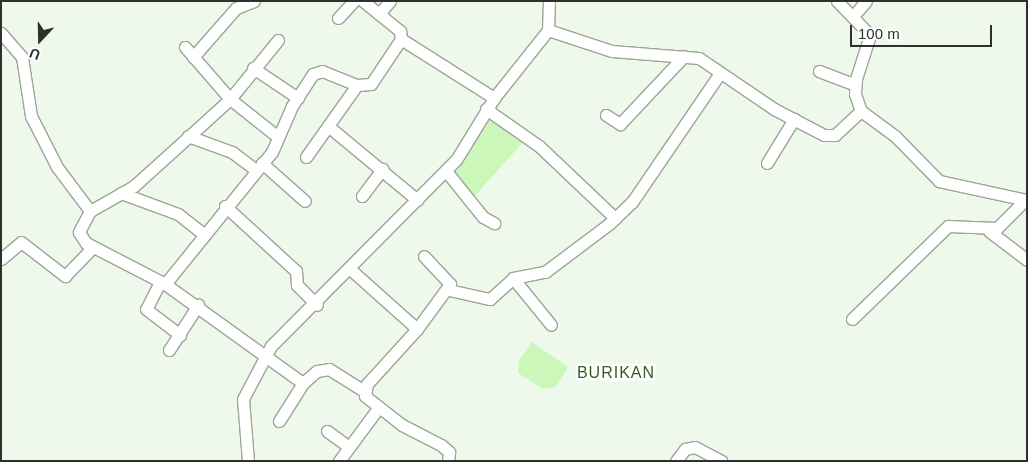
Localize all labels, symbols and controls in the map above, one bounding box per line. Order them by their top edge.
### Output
north arrow [15,15,65,65]
scale bar [853,15,996,47]
text: 100 m [858,25,900,42]
text: U [27,45,42,63]
district label: BURIKAN [576,363,656,383]

